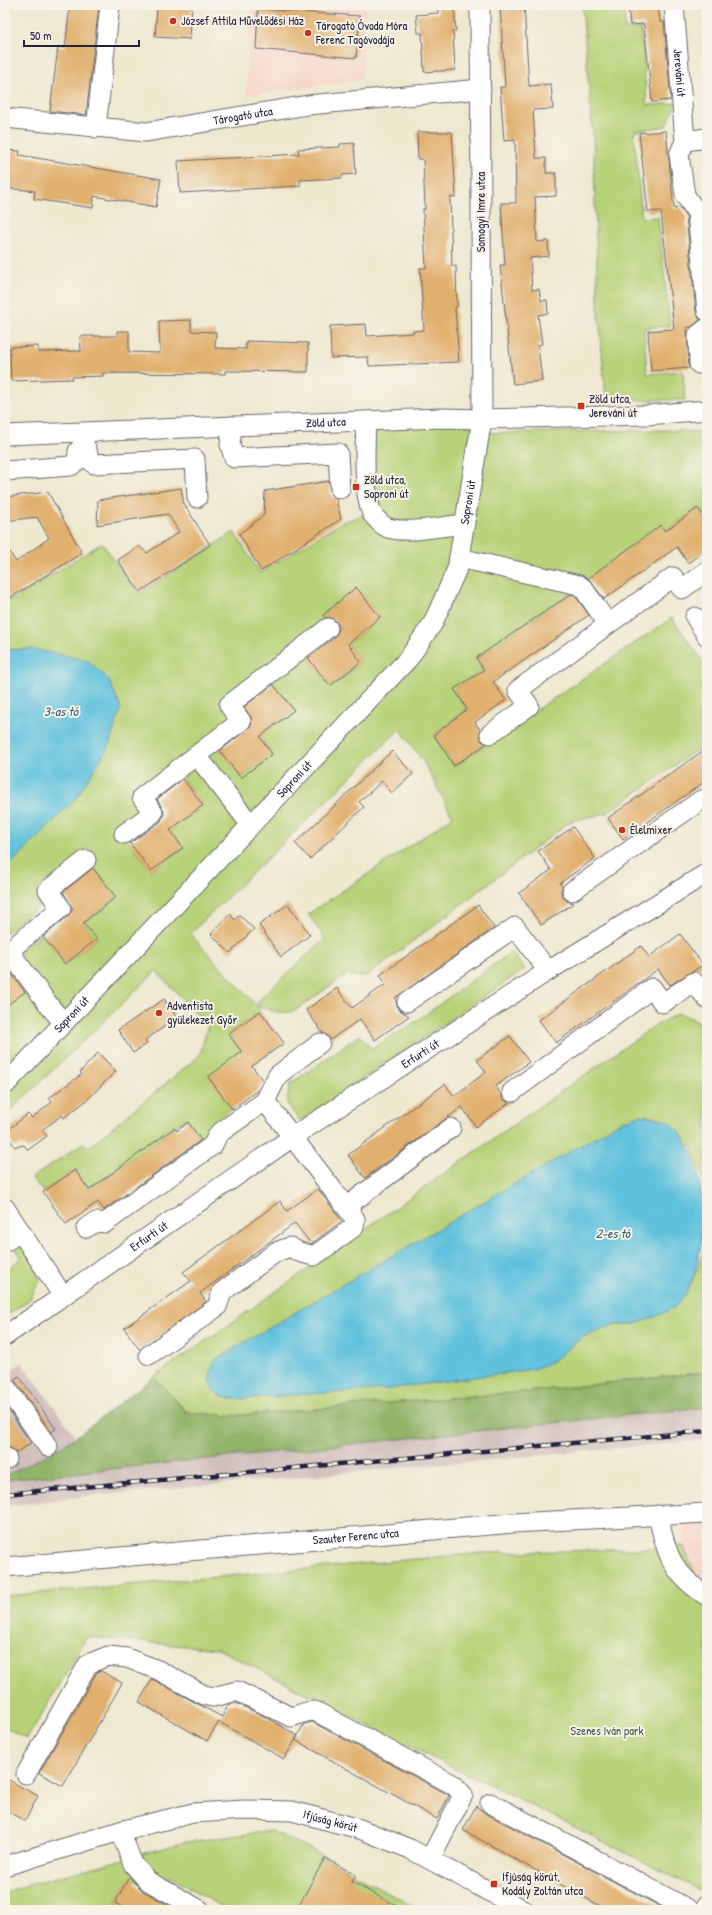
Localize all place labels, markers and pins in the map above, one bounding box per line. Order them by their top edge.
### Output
place label: József Attila Művelődési Ház [181,12,304,29]
marker: József Attila Művelődési Ház [168,16,178,26]
place label: Tárogató Óvoda Móra Ferenc Tagóvodája [315,17,408,48]
marker: Tárogató Óvoda Móra Ferenc Tagóvodája [303,28,313,38]
place label: Zöld utca, Jereváni út [589,390,638,421]
marker: Zöld utca, Jereváni út [576,401,586,411]
place label: Zöld utca, Soproni út [364,471,410,502]
marker: Zöld utca, Soproni út [351,482,361,492]
place label: Élelmixer [630,821,672,838]
marker: Élelmixer [617,825,627,835]
place label: Adventista gyülekezet Győr [167,997,237,1028]
marker: Adventista gyülekezet Győr [154,1008,164,1018]
place label: Ifjúság körút, Kodály Zoltán utca [502,1868,583,1899]
marker: Ifjúság körút, Kodály Zoltán utca [489,1879,499,1889]

